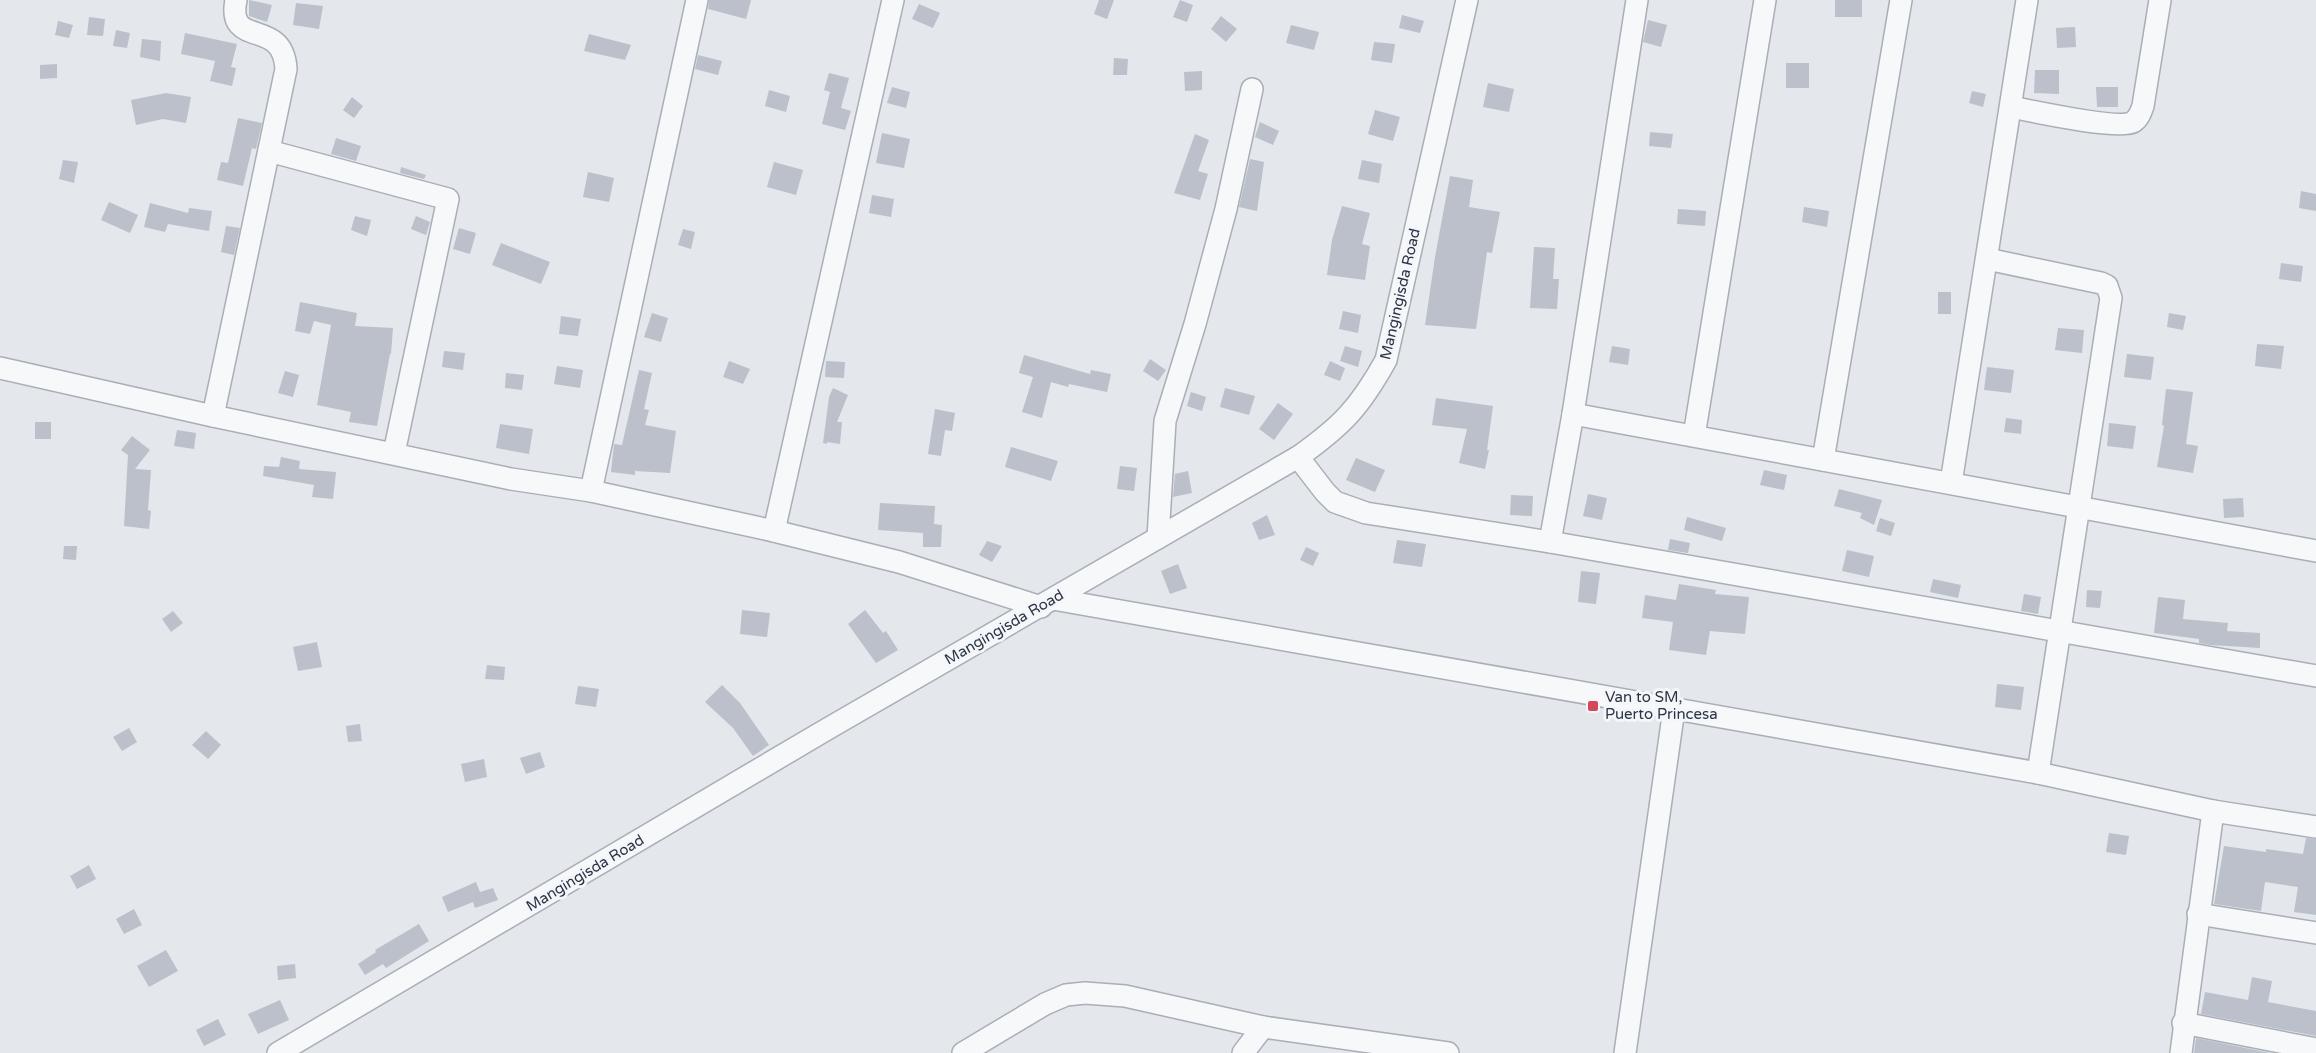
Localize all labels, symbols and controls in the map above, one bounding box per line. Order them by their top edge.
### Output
street label: Mangingisda Road [1376,227,1424,361]
street label: Mangingisda Road [941,586,1067,668]
place label: Van to SM, Puerto Princesa [1605,688,1718,723]
marker: Van to SM, Puerto Princesa [1586,699,1600,713]
street label: Mangingisda Road [523,831,647,915]

